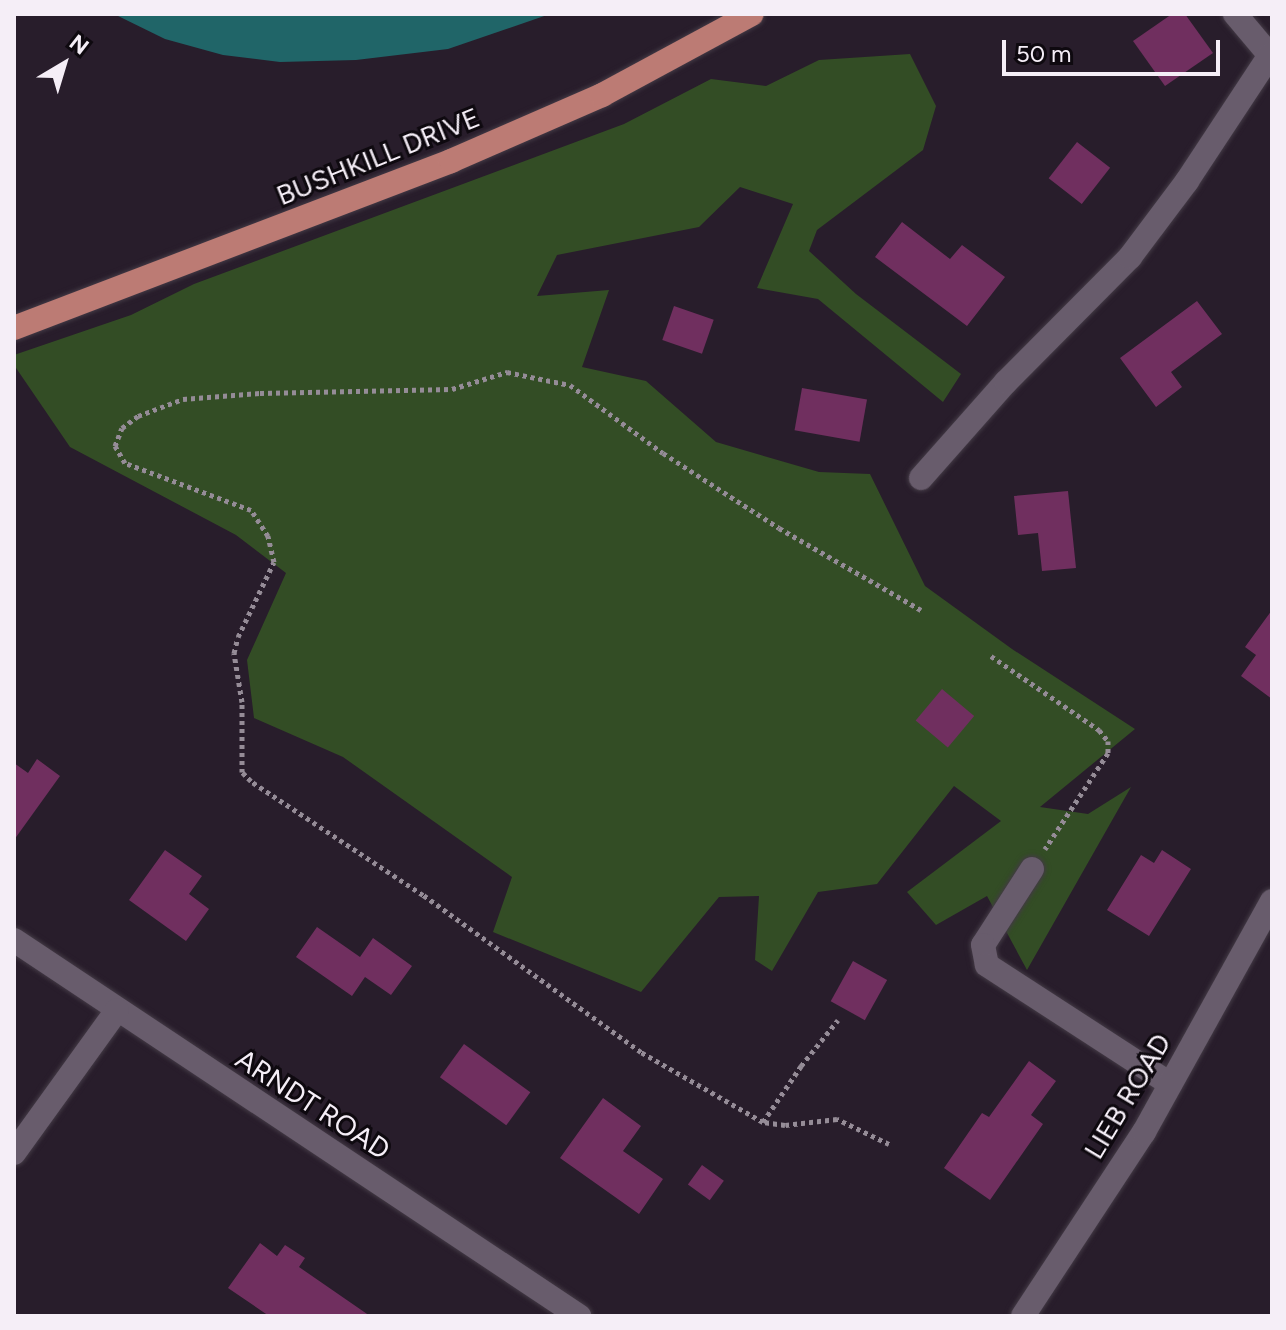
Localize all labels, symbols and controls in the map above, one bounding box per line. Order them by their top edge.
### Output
north arrow [24,24,104,104]
scale bar [1006,24,1224,74]
text: N [64,29,94,61]
text: 50 m [1016,39,1072,68]
street label: BUSHKILL DRIVE [271,100,485,212]
street label: LIEB ROAD [1076,1027,1178,1165]
street label: ARNDT ROAD [230,1042,396,1166]

